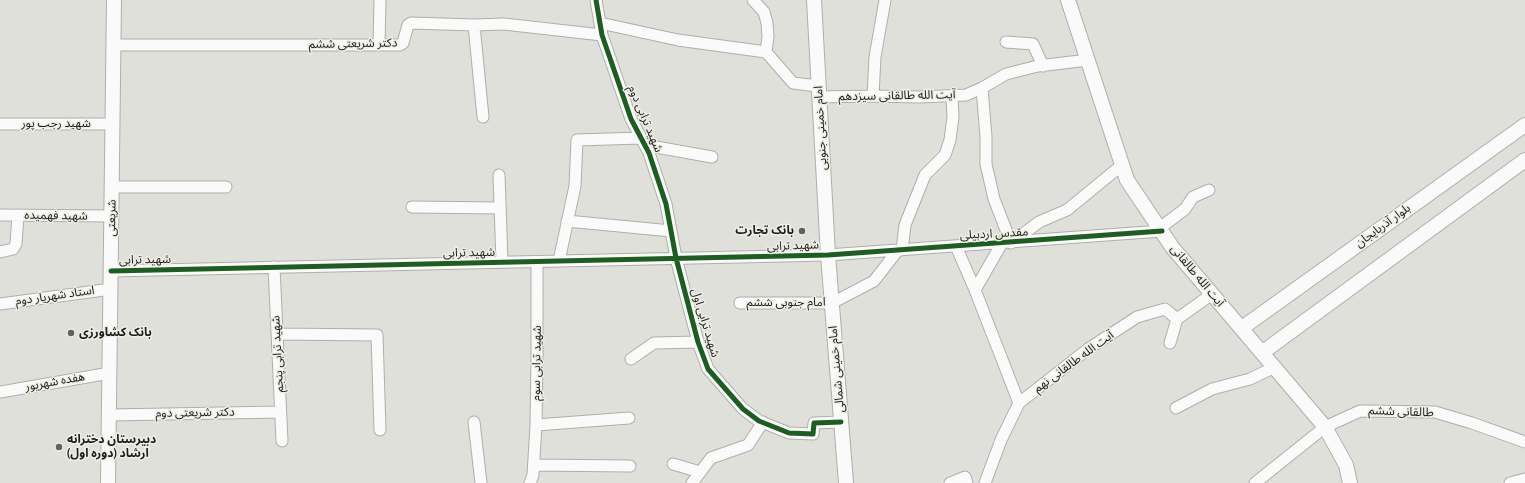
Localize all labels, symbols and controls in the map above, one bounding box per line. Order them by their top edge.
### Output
street label: دکتر شریعتی ششم [309,36,397,52]
street label: شهید ترابی دوم [624,83,666,155]
street label: امام خمینی جنوبی [812,86,830,170]
street label: آیت الله طالقانی سیزدهم [838,88,956,104]
street label: شهید رجب پور [21,117,91,131]
street label: شریعتی [104,199,120,237]
street label: بلوار آذربایجان [1353,201,1413,251]
street label: شهید فهمیده [24,208,88,224]
place label: بانک تجارت [735,224,794,238]
street label: مقدس اردبیلی [959,225,1029,243]
marker: بانک تجارت [797,226,807,236]
street label: شهید ترابی [767,238,819,254]
street label: آیت الله طالقانی [1167,242,1227,310]
street label: شهید ترابی [443,245,495,261]
street label: شهید ترابی [119,252,171,268]
street label: استاد شهریار دوم [15,283,95,309]
street label: شهید ترابی اول [688,287,722,359]
street label: امام جنوبی ششم [746,296,826,310]
street label: شهید ترابی پنجم [269,315,287,393]
street label: شهید ترابی سوم [529,325,545,401]
street label: امام خمینی شمالی [826,325,848,413]
place label: بانک کشاورزی [79,326,152,340]
marker: بانک کشاورزی [66,328,76,338]
street label: آیت الله طالقانی نهم [1031,328,1117,396]
street label: هفده شهریور [24,370,86,394]
street label: طالقانی ششم [1368,404,1434,420]
street label: دکتر شریعتی دوم [155,405,235,421]
place label: دبیرستان دخترانه ارشاد (دوره اول) [67,433,156,461]
marker: دبیرستان دخترانه ارشاد (دوره اول) [54,442,64,452]

